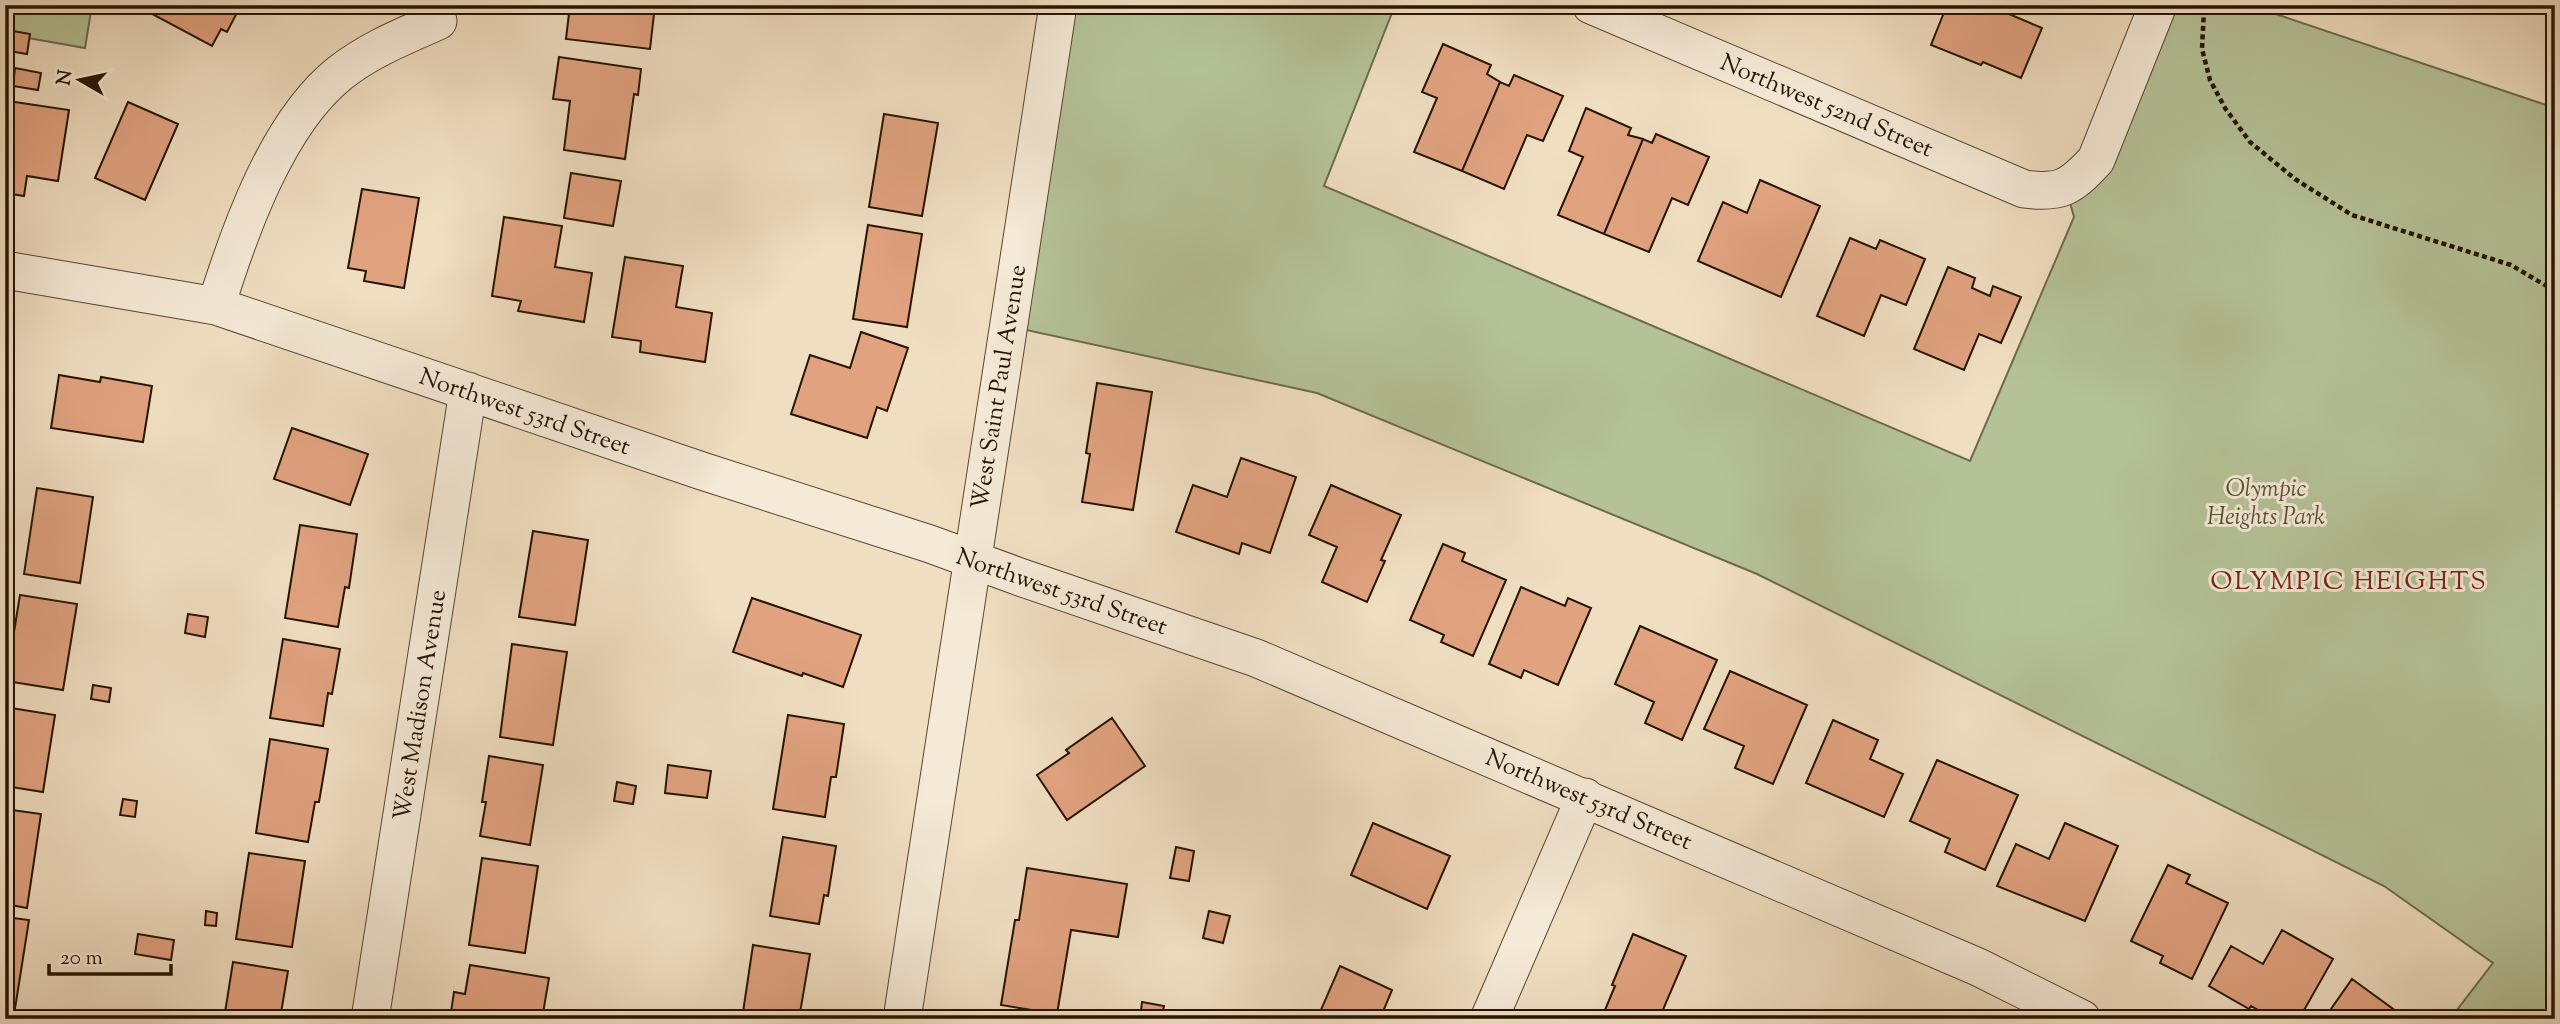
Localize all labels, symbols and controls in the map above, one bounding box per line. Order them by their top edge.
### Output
north arrow [46,46,116,116]
street label: Northwest 52nd Street [1715,47,1938,167]
text: N [51,68,80,87]
street label: West Saint Paul Avenue [964,262,1036,512]
street label: Northwest 53rd Street [414,361,635,465]
park label: Olympic Heights Park [2207,473,2325,535]
street label: Northwest 53rd Street [951,541,1172,645]
district label: OLYMPIC HEIGHTS [2210,564,2488,601]
street label: West Madison Avenue [386,587,456,823]
street label: Northwest 53rd Street [1480,742,1697,860]
scale bar [49,933,172,977]
text: 20 m [60,944,103,974]

